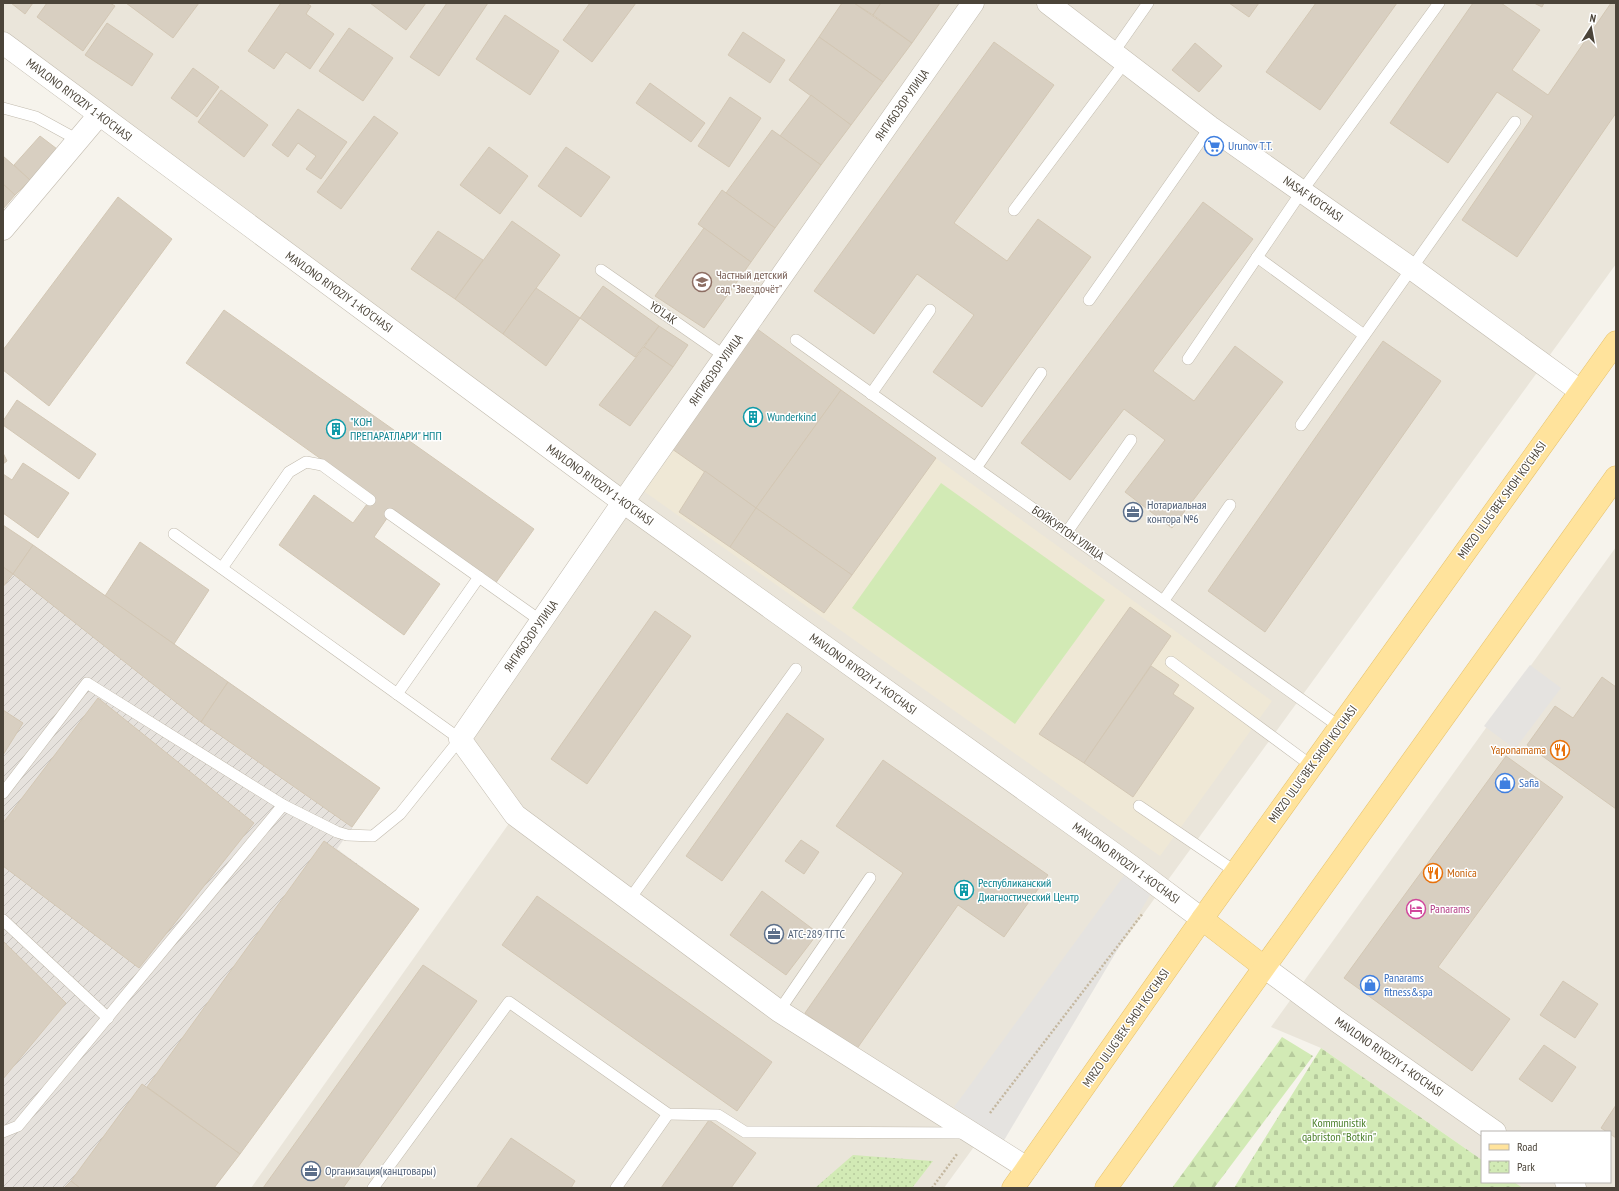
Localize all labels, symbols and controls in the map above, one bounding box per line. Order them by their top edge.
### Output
north arrow [1571,8,1611,48]
text: N [1589,11,1597,26]
street label: MAVLONO RIYOZIY 1-KO'CHASI [23,55,135,144]
street label: ЯНГИБОЗОР УЛИЦА [871,66,932,143]
supermarket icon: Urunov T.T. [1203,135,1225,157]
place label: Urunov T.T. [1228,138,1272,153]
street label: NASAF KO'CHASI [1280,172,1346,225]
street label: MAVLONO RIYOZIY 1-KO'CHASI [283,248,396,336]
place label: Частный детский сад "Звездочёт" [716,267,788,296]
school or university icon: Частный детский сад "Звездочёт" [691,271,713,293]
street label: YO'LAK [647,298,680,327]
street label: ЯНГИБОЗОР УЛИЦА [685,331,746,408]
building icon: Wunderkind [742,406,764,428]
place label: Wunderkind [767,409,816,424]
place label: "КОН ПРЕПАРАТЛАРИ" НПП [350,414,442,443]
building icon: "КОН ПРЕПАРАТЛАРИ" НПП [325,418,347,440]
street label: MIRZO ULUG'BEK SHOH KO'CHASI [1454,438,1549,561]
street label: MAVLONO RIYOZIY 1-KO'CHASI [544,441,657,529]
place label: Нотариальная контора №6 [1147,497,1207,526]
office icon: Нотариальная контора №6 [1122,501,1144,523]
street label: БОЙКУРГОН УЛИЦА [1029,502,1107,563]
street label: ЯНГИБОЗОР УЛИЦА [500,597,561,674]
street label: MAVLONO RIYOZIY 1-KO'CHASI [807,630,920,718]
street label: MIRZO ULUG'BEK SHOH KO'CHASI [1265,702,1360,825]
restaurant icon: Yaponamama [1549,739,1571,761]
place label: Yaponamama [1491,742,1546,757]
shop icon: Safia [1494,772,1516,794]
place label: Safia [1519,775,1539,790]
street label: MAVLONO RIYOZIY 1-KO'CHASI [1070,819,1183,907]
restaurant icon: Monica [1422,862,1444,884]
place label: Monica [1447,865,1477,880]
place label: Республиканский Диагностический Центр [978,875,1079,904]
building icon: Республиканский Диагностический Центр [953,879,975,901]
hotel icon: Panarams [1405,898,1427,920]
place label: Panarams [1430,901,1470,916]
office icon: АТС-289 ТГТС [763,923,785,945]
place label: АТС-289 ТГТС [788,926,845,941]
street label: MIRZO ULUG'BEK SHOH KO'CHASI [1079,966,1172,1090]
place label: Panarams fitness&spa [1384,970,1433,999]
shop icon: Panarams fitness&spa [1359,974,1381,996]
street label: MAVLONO RIYOZIY 1-KO'CHASI [1332,1014,1446,1100]
park label: Kommunistik qabriston "Botkin" [1302,1115,1376,1144]
legend [1481,1131,1611,1183]
text: Road [1517,1139,1537,1154]
text: Park [1517,1159,1535,1174]
office icon: Организация(канцтовары) [300,1160,322,1182]
place label: Организация(канцтовары) [325,1163,436,1178]

